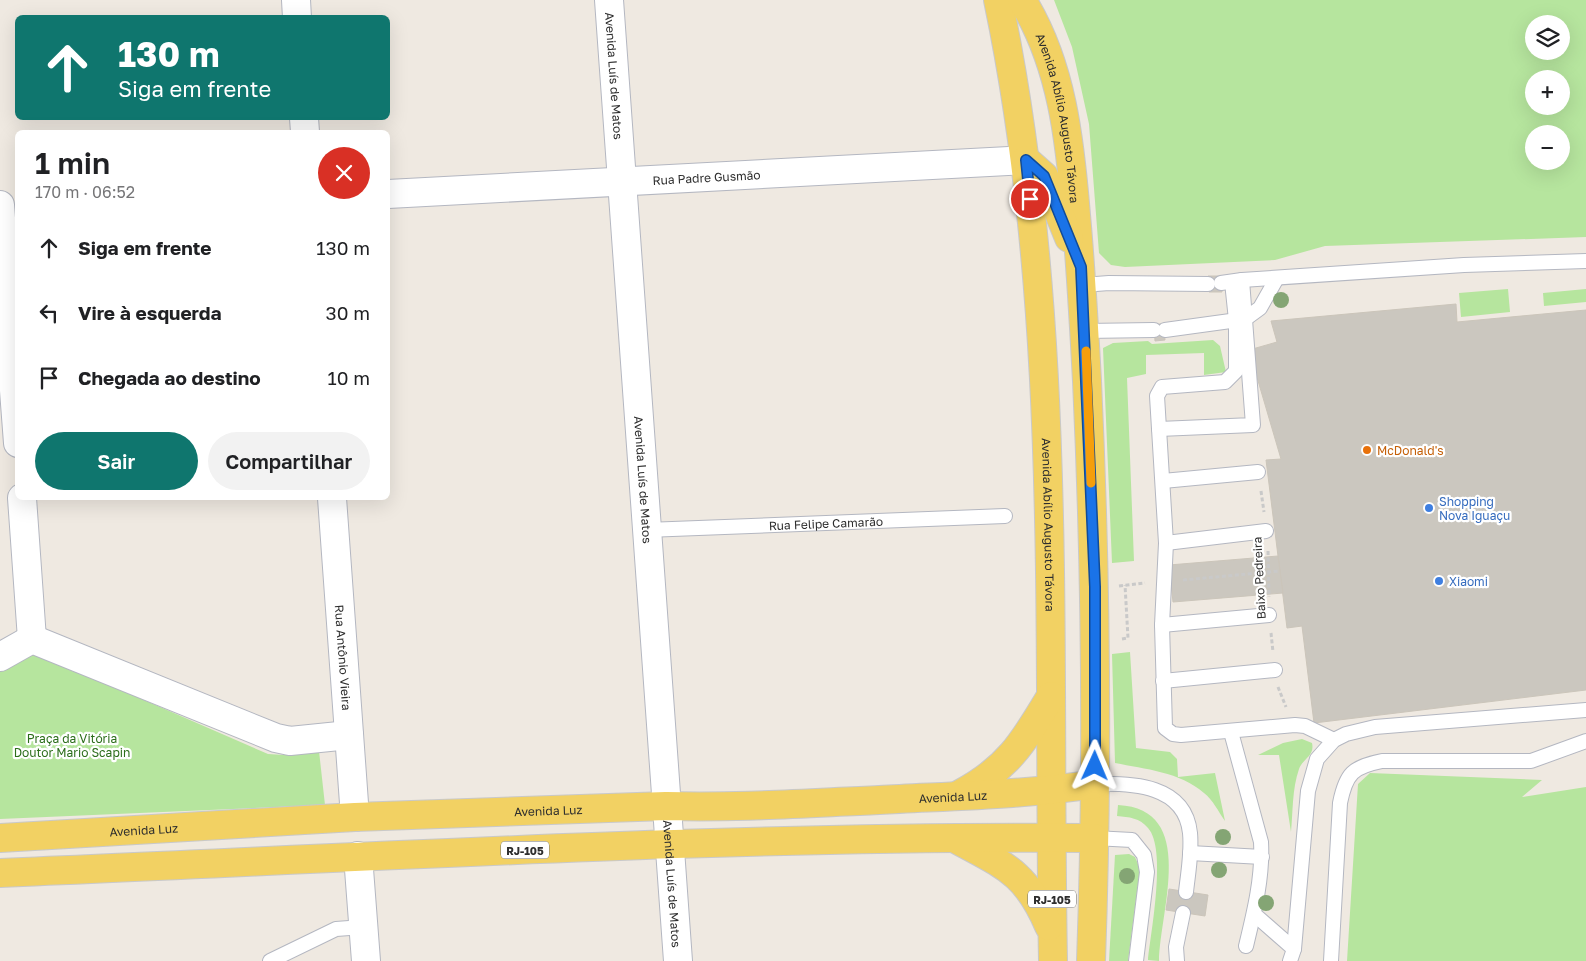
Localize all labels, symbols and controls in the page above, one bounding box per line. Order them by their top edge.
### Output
street label: Avenida Luís de Matos [602,12,627,140]
map controls [1525,15,1570,170]
button: layers [1525,15,1570,60]
street label: Avenida Abílio Augusto Távora [1033,31,1082,204]
text: 130 m [118,33,220,75]
icon: ahead [35,35,100,100]
button: + [1525,70,1570,115]
text: Siga em frente [118,75,271,102]
button: − [1525,125,1570,170]
text: 1 min [35,145,110,181]
button: close [318,147,370,199]
street label: Rua Padre Gusmão [652,167,761,187]
pin [1009,178,1051,220]
text: 170 m · 06:52 [35,182,135,202]
icon: arrive [1016,185,1044,213]
icon: ahead [35,234,63,262]
text: Siga em frente [78,236,212,259]
text: 130 m [316,236,370,259]
icon: left [35,299,63,327]
text: Vire à esquerda [78,301,221,324]
text: 30 m [326,301,370,324]
icon: arrive [35,364,63,392]
text: Chegada ao destino [78,366,261,389]
text: 10 m [327,366,370,389]
street label: Avenida Luís de Matos [631,415,656,544]
button: Sair [35,432,198,490]
button: Compartilhar [208,432,370,490]
street label: Avenida Abílio Augusto Távora [1039,438,1058,612]
place label: McDonald's [1377,443,1444,458]
marker: McDonald's [1361,444,1373,456]
place label: Shopping Nova Iguaçu [1439,494,1510,523]
marker: Shopping Nova Iguaçu [1423,502,1435,514]
street label: Rua Felipe Camarão [768,513,883,533]
street label: Baixo Pedreira [1249,536,1269,620]
place label: Xiaomi [1449,574,1488,589]
marker: Xiaomi [1433,575,1445,587]
street label: Rua Antônio Vieira [332,604,355,711]
park label: Praça da Vitória Doutor Mario Scapin [14,731,130,760]
position arrow [1068,739,1120,791]
street label: Avenida Luz [918,787,988,806]
street label: Avenida Luz [514,801,583,819]
street label: Avenida Luís de Matos [660,819,685,948]
street label: Avenida Luz [109,820,178,839]
road number: RJ-105 [501,842,549,858]
road number: RJ-105 [1028,891,1076,908]

